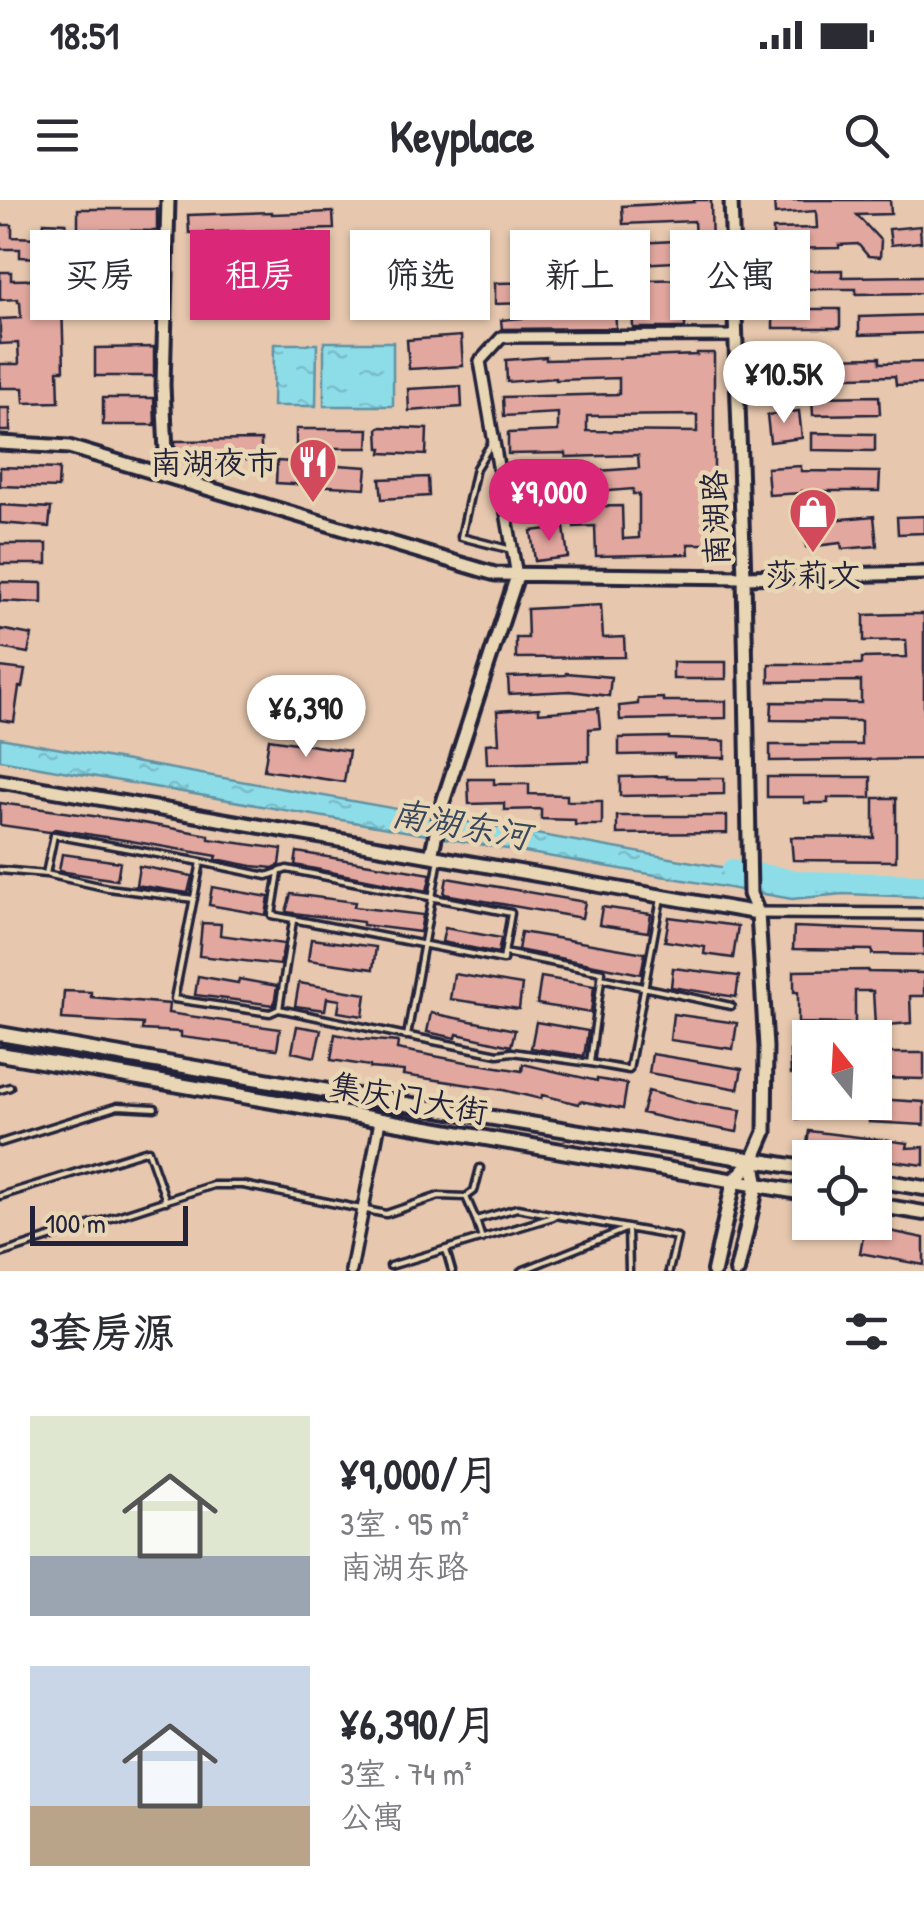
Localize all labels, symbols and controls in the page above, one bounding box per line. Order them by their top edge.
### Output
text: 18:51 [50,9,119,61]
text: Keyplace [390,105,534,166]
icon: menu [30,108,85,163]
icon: search [839,108,894,163]
chip: 买房 [30,230,170,320]
chip: 租房 [190,230,330,320]
chip: 筛选 [350,230,490,320]
chip: 新上 [510,230,650,320]
chip: 公寓 [670,230,810,320]
pin: ¥10.5K [703,341,865,426]
text: ¥10.5K [745,352,823,395]
restaurant icon: 南湖夜市 [287,436,339,504]
place label: 南湖夜市 [150,441,278,484]
pin: ¥9,000 [468,459,630,544]
street label: 南湖路 [692,469,738,567]
text: ¥9,000 [511,470,587,513]
shop icon: 莎莉文 [787,486,839,554]
place label: 莎莉文 [765,553,861,596]
pin: ¥6,390 [225,675,387,760]
text: ¥6,390 [269,686,343,729]
water label: 南湖东河 [388,789,539,860]
north arrow [792,1020,892,1120]
map controls [792,1020,892,1240]
street label: 集庆门大街 [326,1063,492,1133]
button: locate [792,1140,892,1240]
scale bar [30,1201,188,1246]
text: 100 m [45,1204,106,1242]
text: 3套房源 [30,1303,175,1360]
icon: filters [839,1304,894,1359]
text: ¥9,000/月 [340,1445,500,1502]
icon: home [110,1456,230,1576]
text: 3室 · 95 m² [340,1502,469,1545]
text: 南湖东路 [340,1545,468,1588]
text: ¥6,390/月 [340,1695,498,1752]
icon: home [110,1706,230,1826]
text: 3室 · 74 m² [340,1752,472,1795]
text: 公寓 [340,1795,404,1838]

